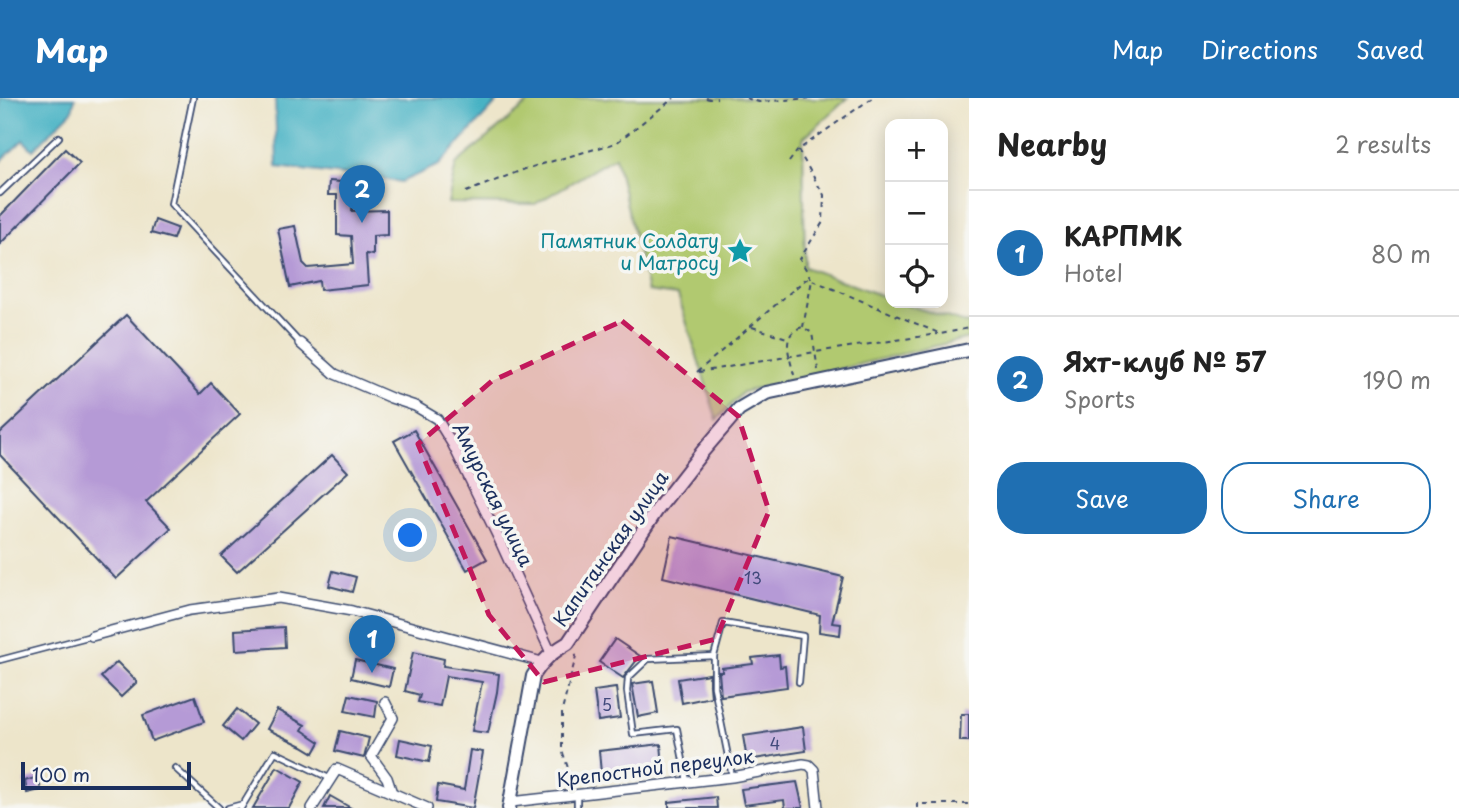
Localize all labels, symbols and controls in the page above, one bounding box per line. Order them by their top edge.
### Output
text: Map [35,24,108,74]
text: Map [1112,31,1163,67]
text: Directions [1201,31,1318,67]
text: Saved [1356,31,1424,67]
map controls [885,119,948,308]
button: + [885,119,948,182]
text: Nearby [997,121,1107,166]
text: 2 results [1335,126,1431,161]
pin: 2 [339,165,385,223]
button: − [885,182,948,245]
text: КАРПМК [1064,216,1182,255]
place label: Памятник Солдату и Матросу [540,226,719,276]
place icon: Памятник Солдату и Матросу [725,236,755,266]
text: 1 [1015,236,1026,271]
text: 80 m [1371,236,1431,271]
button: locate [885,245,948,308]
text: Hotel [1064,255,1123,290]
text: Яхт-клуб № 57 [1064,342,1266,381]
text: 2 [1012,362,1028,397]
text: 190 m [1363,362,1431,397]
text: Sports [1064,381,1135,416]
street label: Амурская улица [447,417,541,571]
button: Save [997,462,1207,534]
button: Share [1221,462,1431,534]
street label: Капитанская улица [546,464,674,632]
your location [393,518,427,552]
house number: 13 [744,565,762,589]
pin: 1 [349,615,395,673]
house number: 5 [602,692,612,716]
house number: 4 [770,731,780,755]
street label: Крепостной переулок [555,741,756,793]
scale bar [21,759,191,791]
text: 100 m [32,760,90,788]

